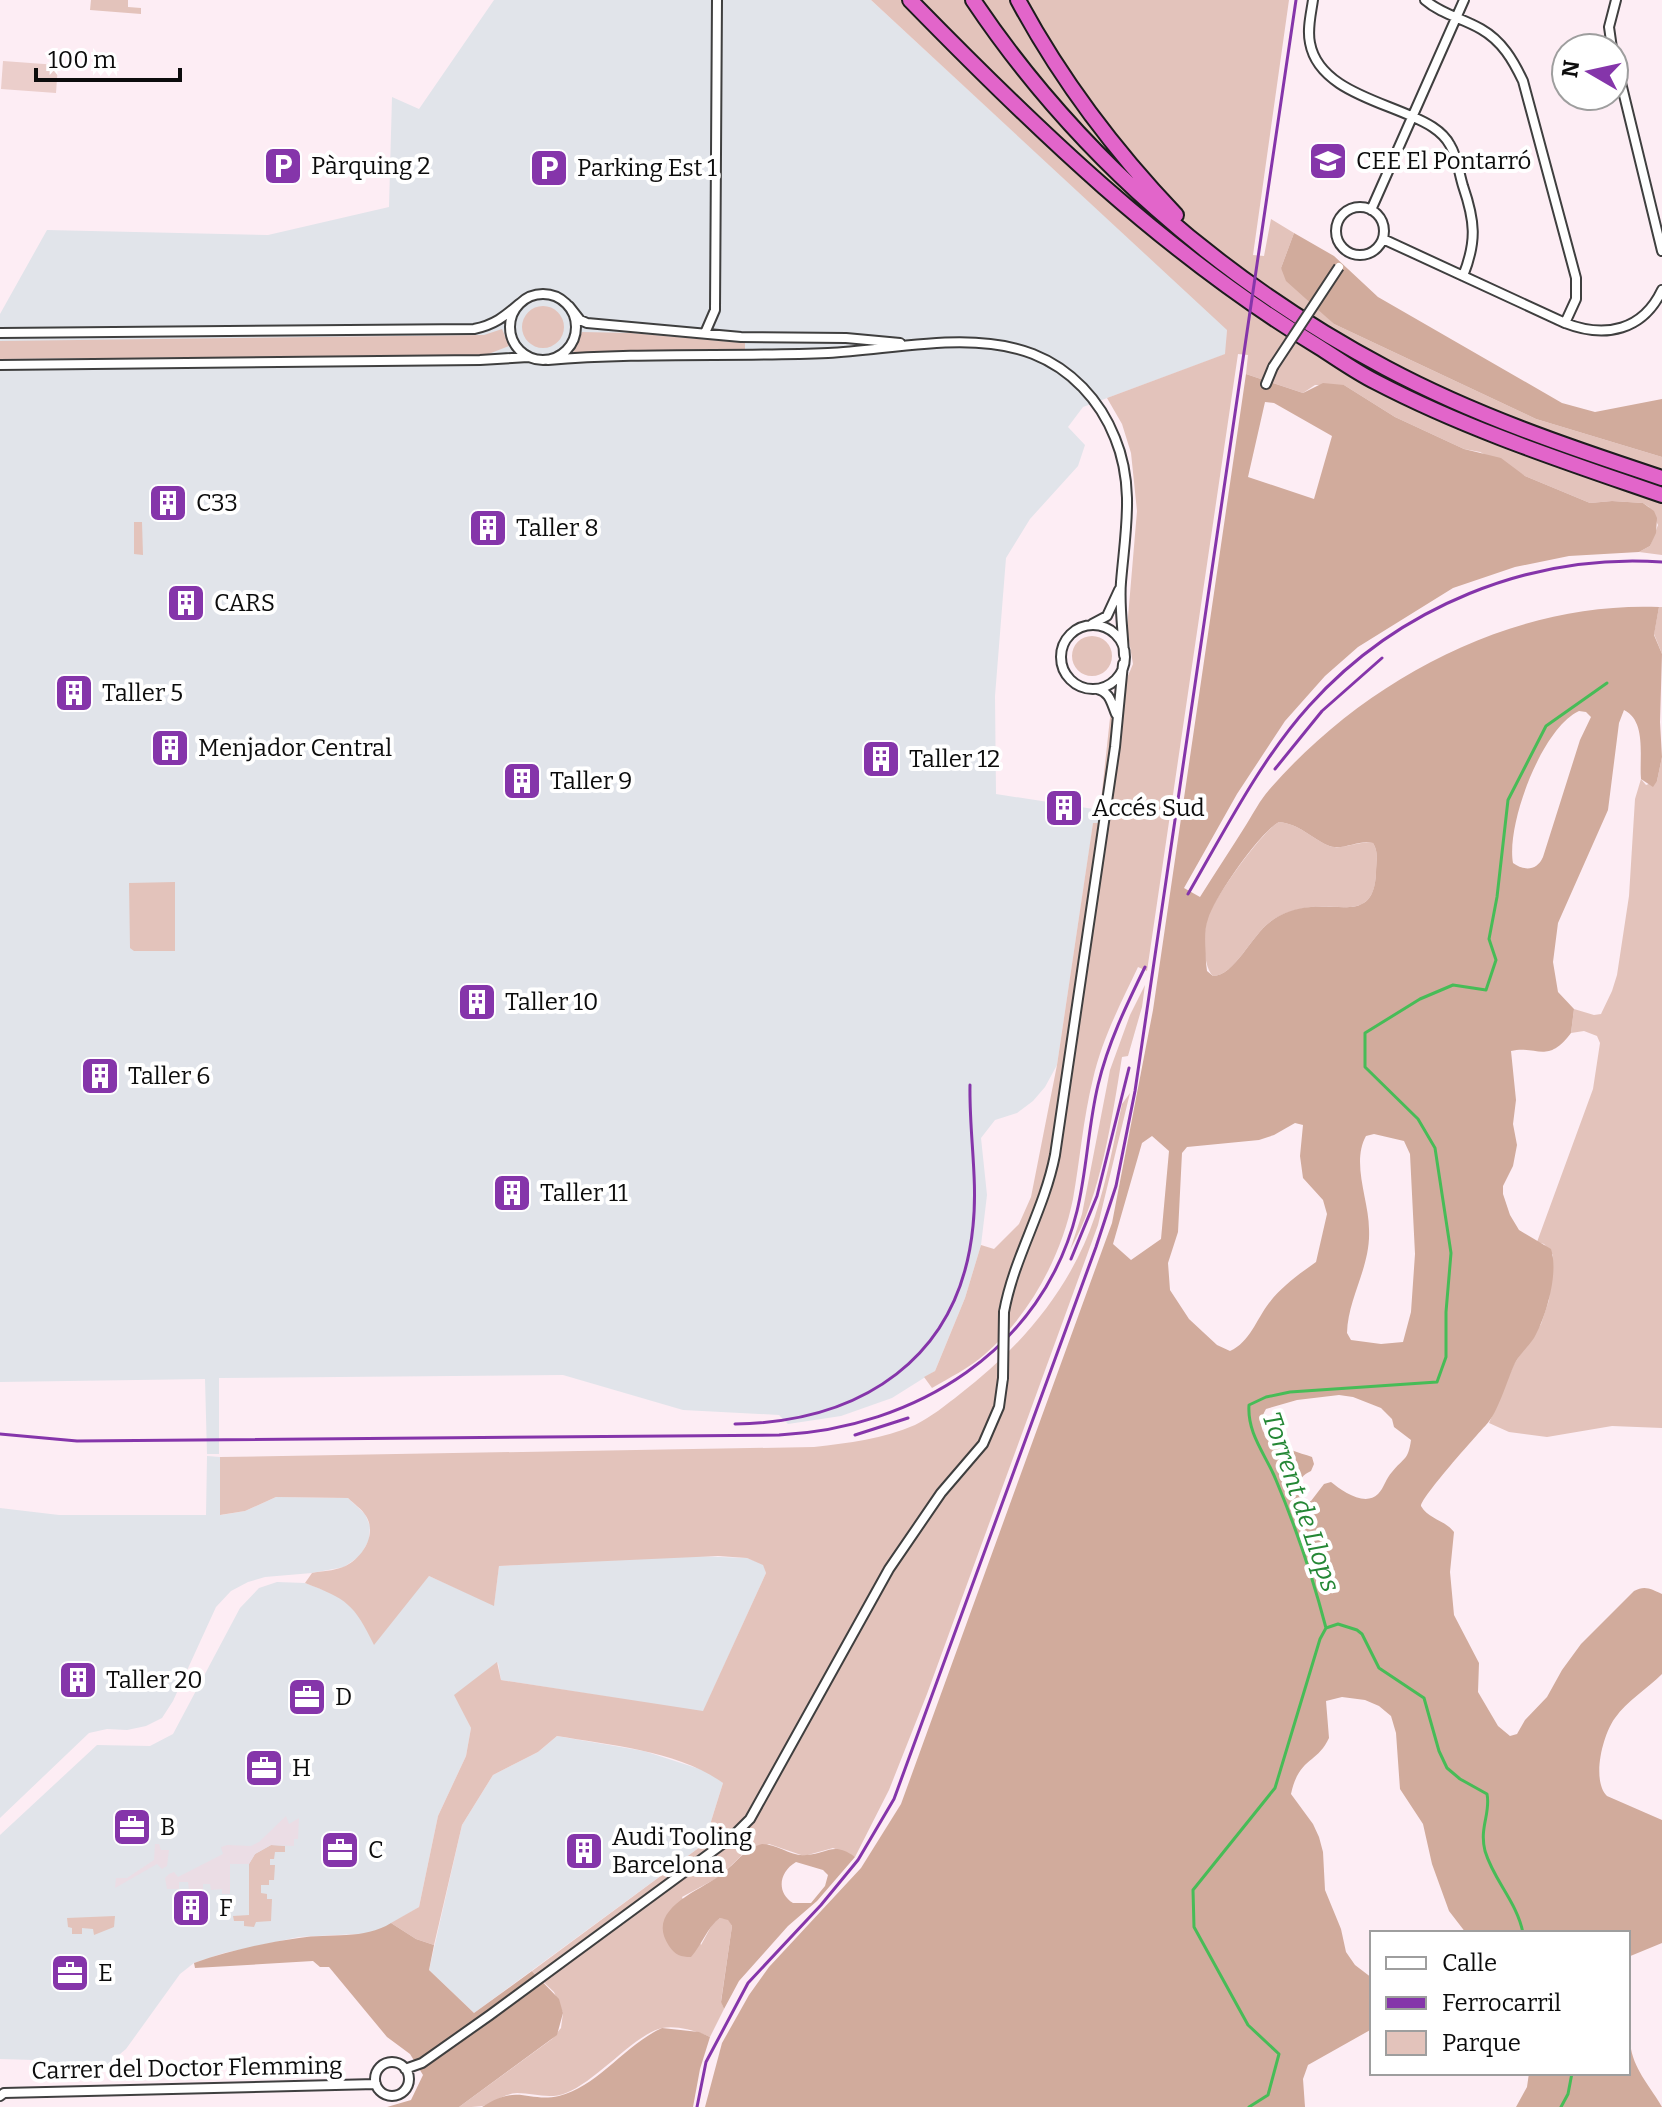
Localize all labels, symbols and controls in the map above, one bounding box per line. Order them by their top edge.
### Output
scale bar [36,32,180,82]
north arrow [1550,32,1630,112]
text: 100 m [48,46,116,74]
text: N [1556,58,1585,79]
school or university icon: CEE El Pontarró [1307,140,1349,182]
parking icon: Pàrquing 2 [262,145,304,187]
parking icon: Parking Est 1 [528,147,570,189]
place label: CEE El Pontarró [1356,147,1531,175]
place label: Pàrquing 2 [311,152,430,180]
place label: Parking Est 1 [577,154,717,182]
building icon: C33 [147,482,189,524]
place label: C33 [196,489,238,517]
building icon: Taller 8 [467,507,509,549]
place label: Taller 8 [516,514,599,542]
building icon: CARS [165,582,207,624]
place label: CARS [214,589,275,617]
building icon: Taller 5 [53,672,95,714]
place label: Taller 5 [102,679,183,707]
building icon: Menjador Central [149,727,191,769]
place label: Menjador Central [198,734,392,762]
building icon: Taller 12 [860,738,902,780]
place label: Taller 12 [909,745,1000,773]
building icon: Taller 9 [501,760,543,802]
place label: Taller 9 [550,767,632,795]
building icon: Accés Sud [1043,787,1085,829]
place label: Accés Sud [1092,794,1205,822]
building icon: Taller 10 [456,981,498,1023]
place label: Taller 10 [505,988,598,1016]
building icon: Taller 6 [79,1055,121,1097]
place label: Taller 6 [128,1062,210,1090]
building icon: Taller 11 [491,1172,533,1214]
place label: Taller 11 [540,1179,628,1207]
water label: Torrent de Llops [1256,1408,1346,1596]
building icon: Taller 20 [57,1659,99,1701]
place label: Taller 20 [106,1666,203,1694]
office icon: D [286,1676,328,1718]
place label: D [335,1683,352,1711]
office icon: H [243,1747,285,1789]
place label: H [292,1754,311,1782]
office icon: B [111,1806,153,1848]
place label: B [160,1813,175,1841]
place label: Audi Tooling Barcelona [612,1823,752,1879]
office icon: C [319,1829,361,1871]
building icon: Audi Tooling Barcelona [563,1830,605,1872]
place label: C [368,1836,384,1864]
building icon: F [170,1887,212,1929]
place label: F [219,1894,233,1922]
legend [1370,1931,1630,2075]
text: Calle [1442,1949,1497,1977]
office icon: E [49,1952,91,1994]
place label: E [98,1959,113,1987]
text: Ferrocarril [1442,1989,1561,2017]
text: Parque [1442,2029,1521,2057]
street label: Carrer del Doctor Flemming [31,2051,343,2085]

